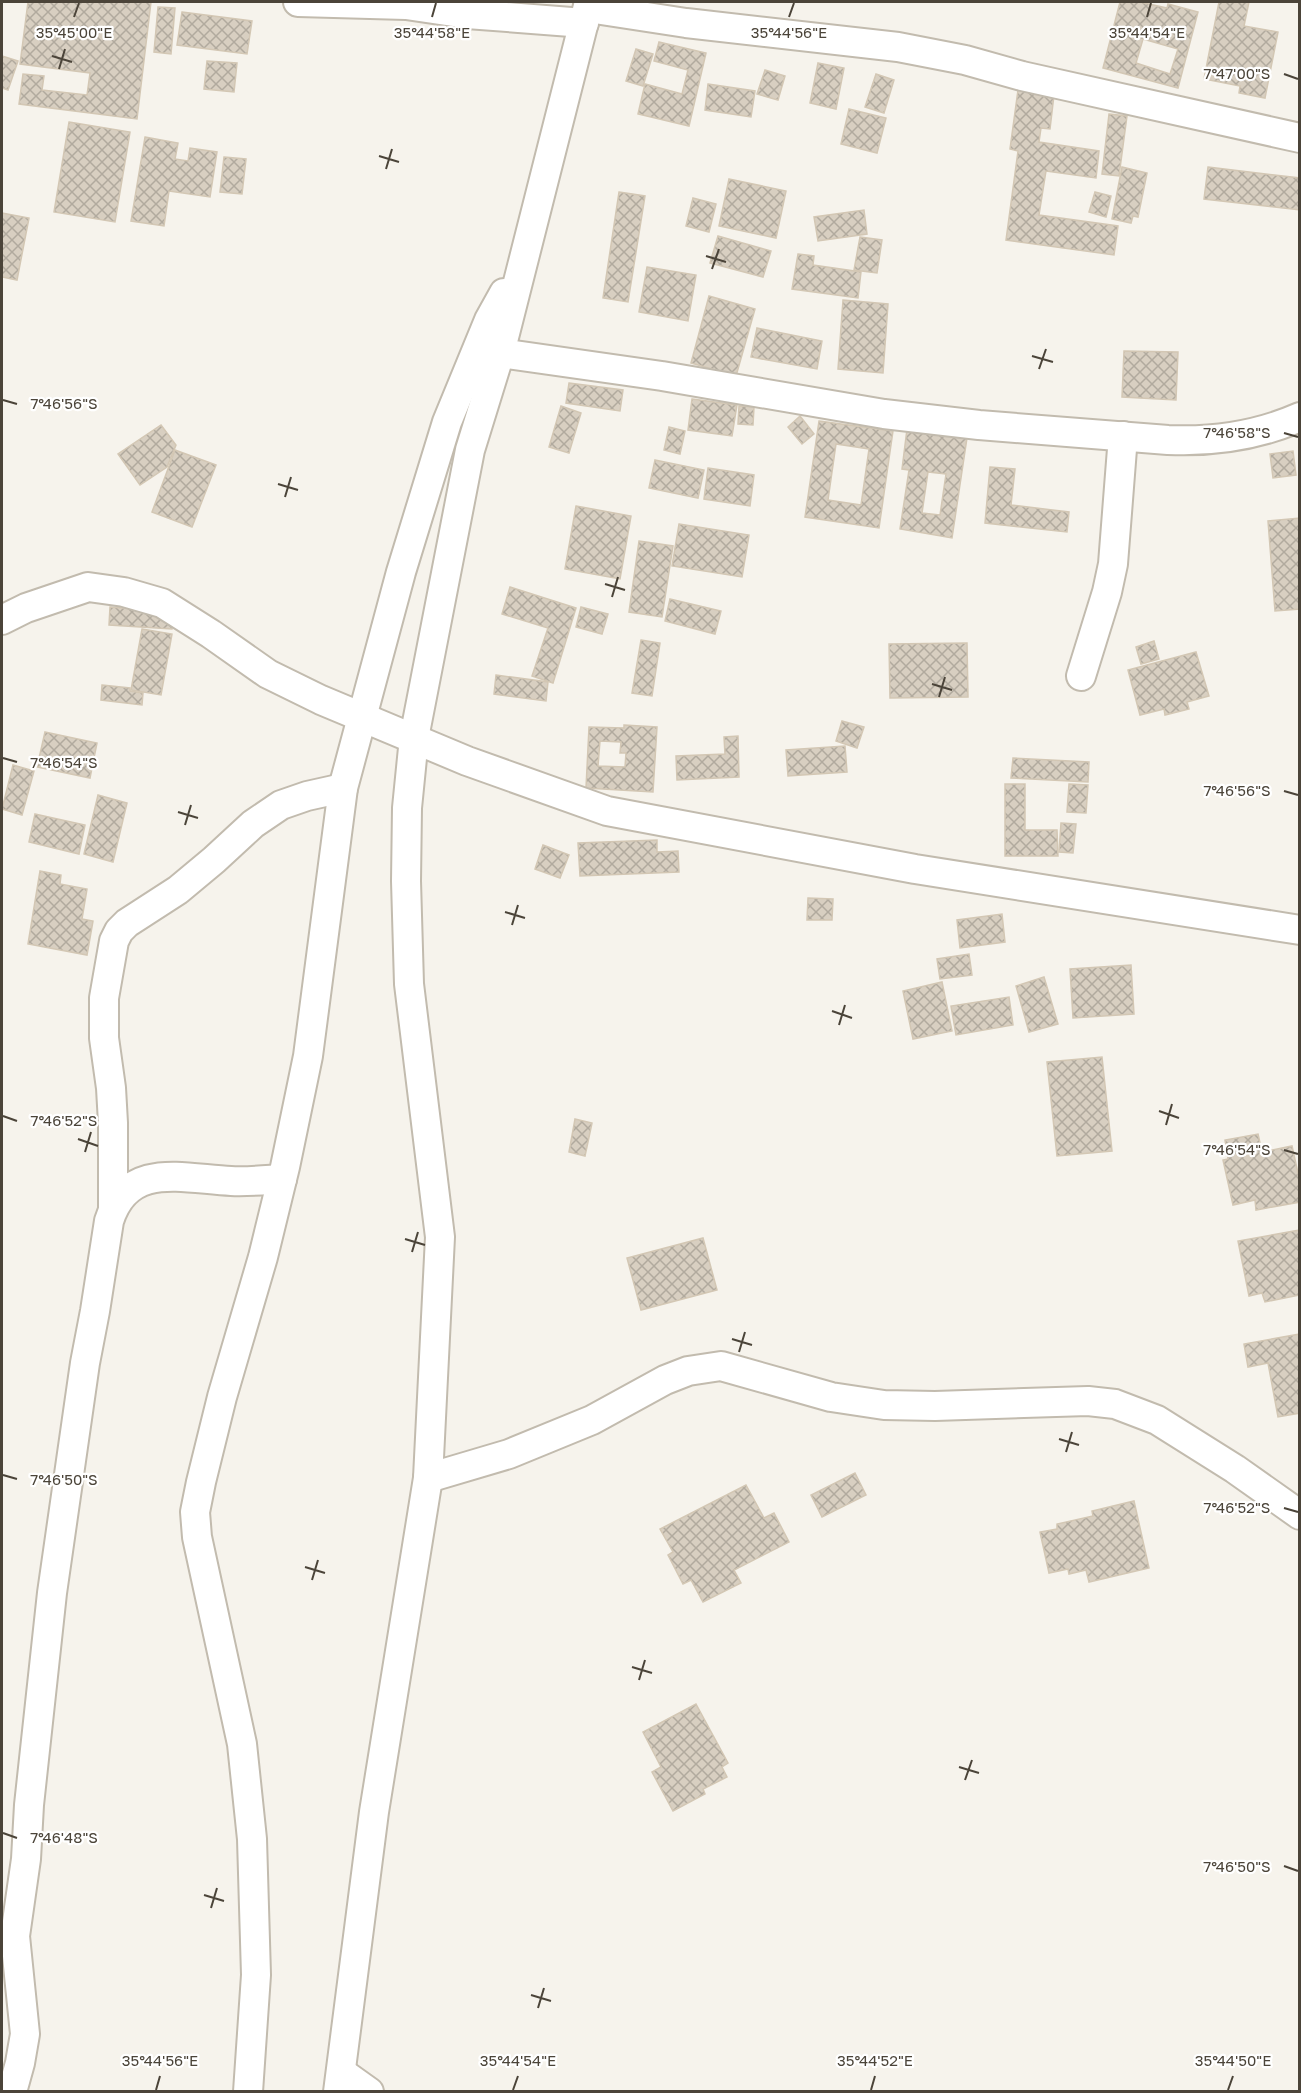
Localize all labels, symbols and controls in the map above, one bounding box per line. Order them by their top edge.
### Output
text: 35°45'00"E [36,23,112,41]
text: 35°44'58"E [394,23,470,41]
text: 35°44'56"E [751,23,827,41]
text: 35°44'54"E [1109,23,1185,41]
text: 7°47'00"S [1204,64,1270,82]
text: 7°46'56"S [30,394,98,412]
text: 7°46'58"S [1203,423,1271,441]
text: 7°46'54"S [30,753,98,771]
text: 7°46'56"S [1203,781,1271,799]
text: 7°46'52"S [31,1111,97,1129]
text: 7°46'54"S [1203,1140,1271,1158]
text: 7°46'50"S [30,1470,98,1488]
text: 7°46'52"S [1204,1498,1270,1516]
text: 7°46'48"S [30,1828,98,1846]
text: 7°46'50"S [1203,1857,1271,1875]
text: 35°44'56"E [122,2051,198,2069]
text: 35°44'54"E [480,2051,556,2069]
text: 35°44'52"E [837,2051,913,2069]
text: 35°44'50"E [1195,2051,1271,2069]

